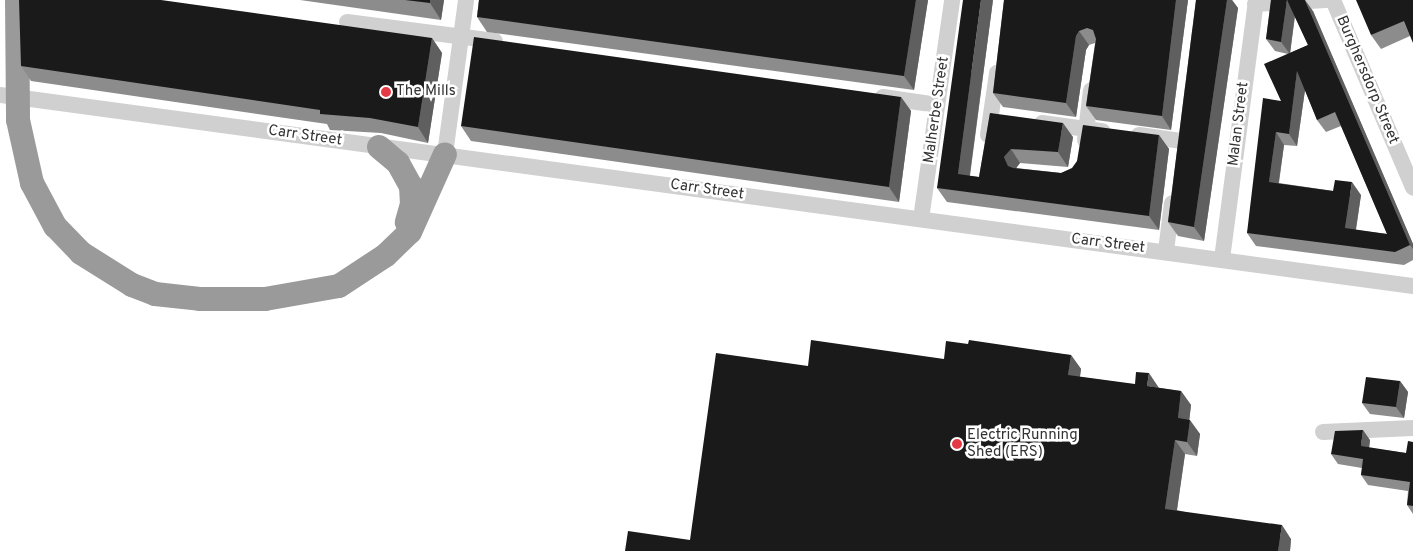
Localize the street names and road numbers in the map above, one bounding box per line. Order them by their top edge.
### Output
street label: Burghersdorp Street [1332,13,1402,147]
street label: Malherbe Street [921,55,953,165]
street label: Malan Street [1225,81,1253,167]
street label: Carr Street [267,122,343,150]
street label: Carr Street [669,176,745,204]
street label: Carr Street [1070,231,1146,257]

